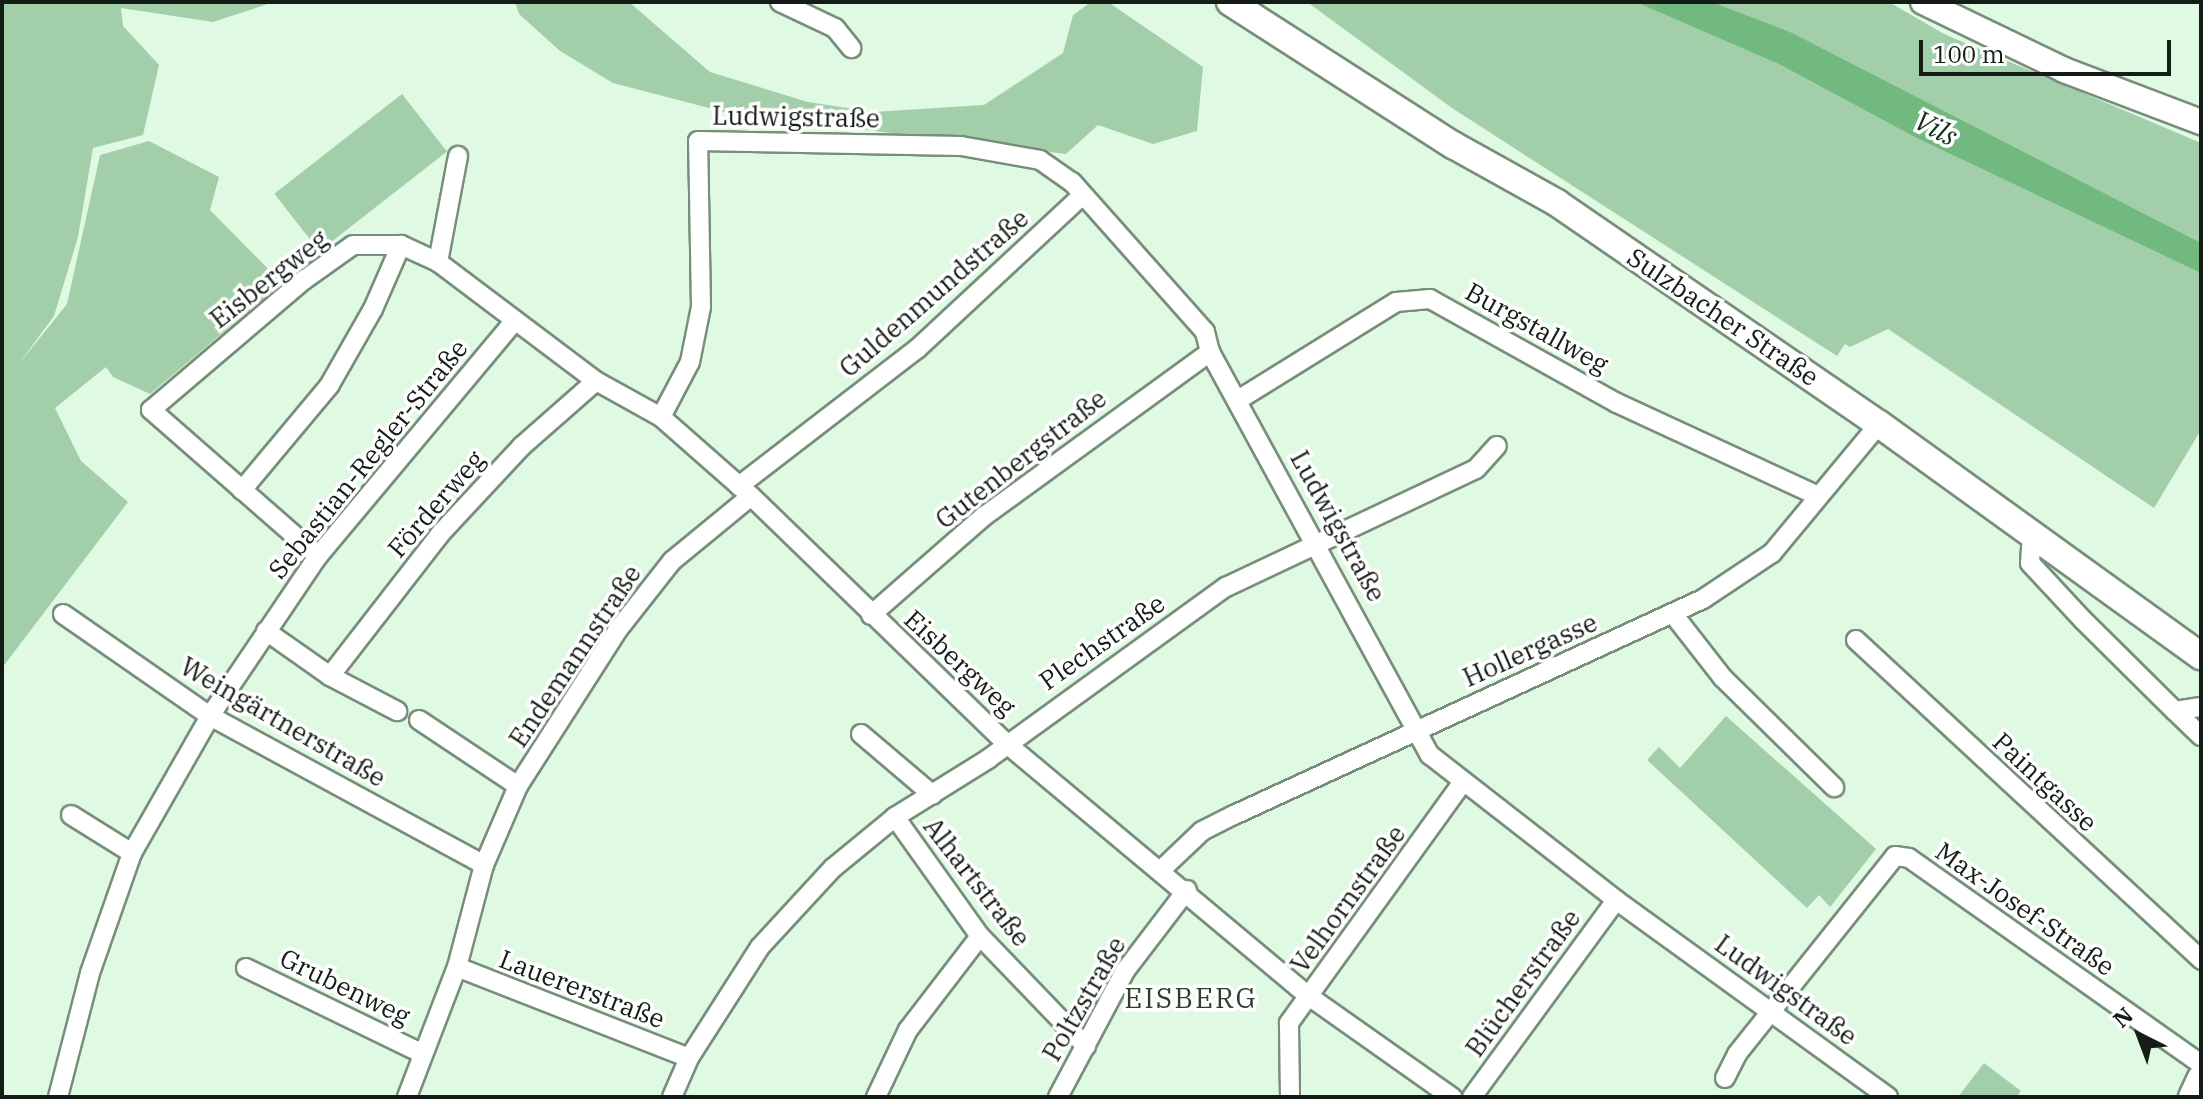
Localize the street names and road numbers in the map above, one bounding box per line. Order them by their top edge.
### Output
street label: Ludwigstraße [712,100,880,134]
street label: Guldenmundstraße [833,202,1035,384]
street label: Eisbergweg [204,223,334,335]
street label: Sulzbacher Straße [1621,241,1825,393]
street label: Burgstallweg [1460,276,1614,380]
street label: Sebastian-Regler-Straße [262,333,474,585]
street label: Gutenbergstraße [929,383,1113,535]
street label: Förderweg [381,444,491,564]
street label: Ludwigstraße [1284,445,1392,607]
street label: Endemannstraße [502,559,648,753]
street label: Plechstraße [1033,587,1171,697]
street label: Eisbergweg [898,603,1022,723]
street label: Hollergasse [1458,607,1602,693]
street label: Weingärtnerstraße [175,650,391,794]
street label: Paintgasse [1986,726,2104,838]
street label: Alhartstraße [917,811,1037,953]
street label: Velhornstraße [1284,819,1412,979]
street label: Max-Josef-Straße [1929,836,2121,982]
street label: Blücherstraße [1459,903,1587,1063]
street label: Ludwigstraße [1709,928,1863,1052]
street label: Poltzstraße [1036,931,1132,1067]
street label: Grubenweg [275,942,415,1032]
street label: Lauererstraße [495,943,669,1035]

